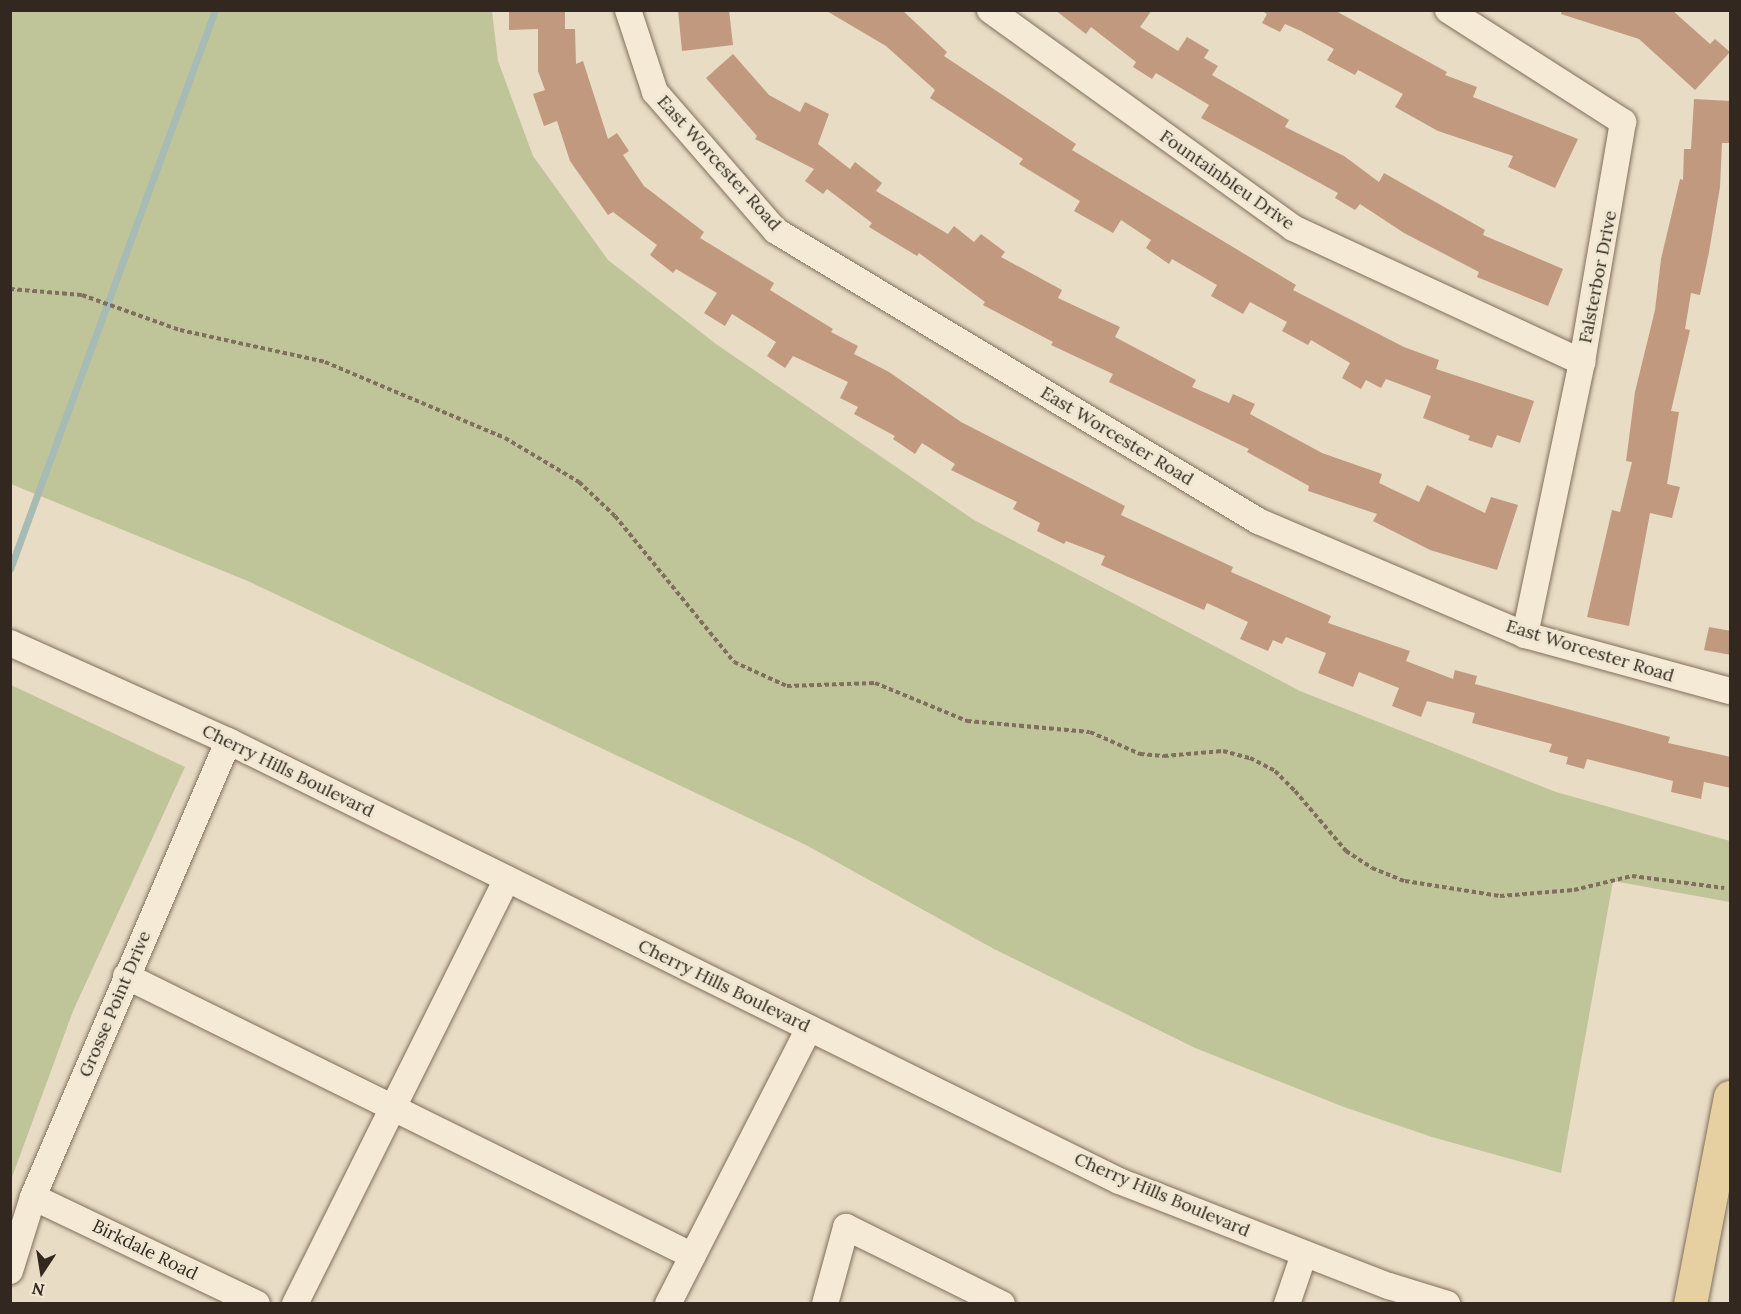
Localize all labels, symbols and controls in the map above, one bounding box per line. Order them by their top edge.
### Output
street label: East Worcester Road [653,91,785,235]
street label: Fountainbleu Drive [1155,125,1299,235]
street label: Falsterbor Drive [1575,209,1621,345]
street label: East Worcester Road [1037,382,1197,490]
street label: East Worcester Road [1503,615,1677,687]
street label: Cherry Hills Boulevard [198,720,378,822]
street label: Grosse Point Drive [74,928,156,1080]
street label: Cherry Hills Boulevard [634,935,814,1037]
street label: Cherry Hills Boulevard [1071,1148,1253,1242]
street label: Birkdale Road [89,1215,201,1285]
north arrow [12,1242,72,1302]
text: N [30,1279,46,1301]

